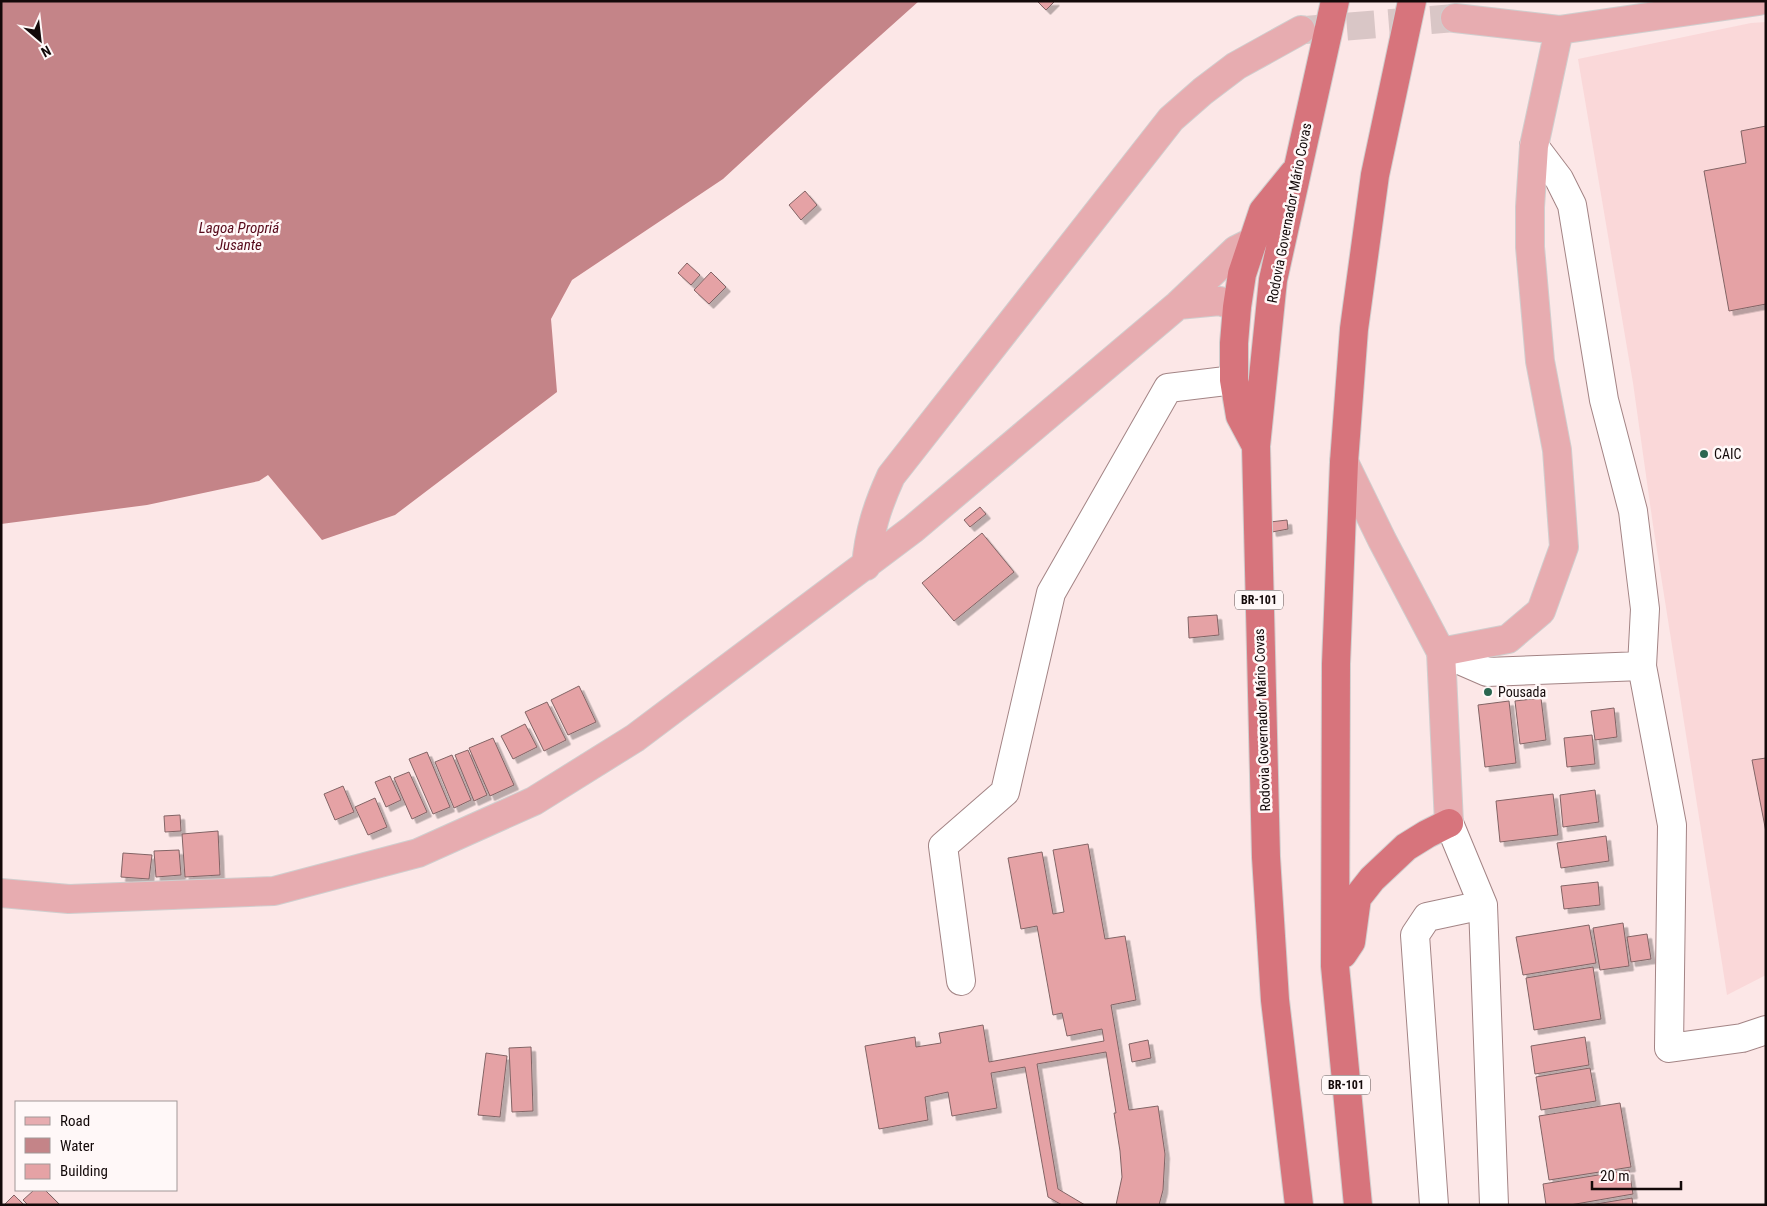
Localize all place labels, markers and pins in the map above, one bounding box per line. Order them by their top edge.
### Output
place label: CAIC [1714,446,1742,462]
marker: CAIC [1698,448,1710,460]
place label: Pousada [1498,684,1546,700]
marker: Pousada [1482,686,1494,698]

